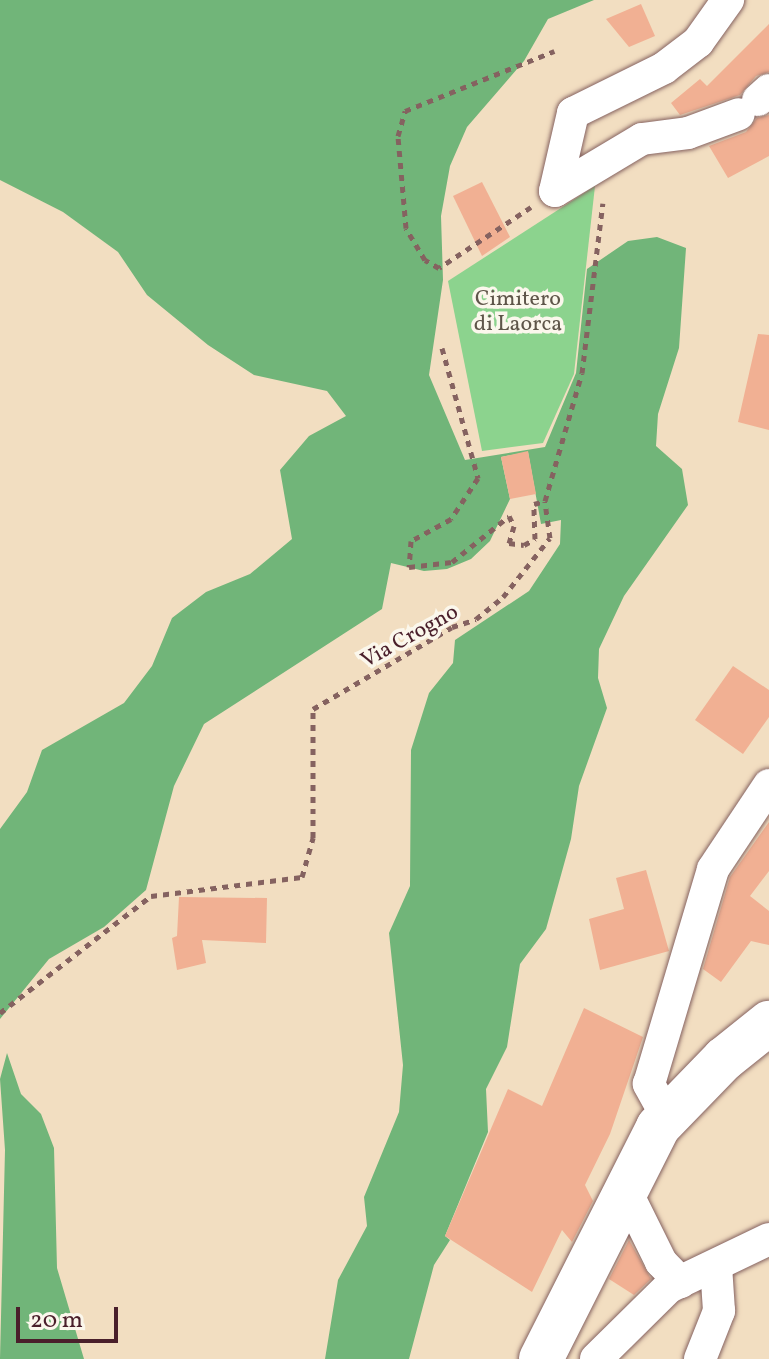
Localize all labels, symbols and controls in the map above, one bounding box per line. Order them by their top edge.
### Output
park label: Cimitero di Laorca [474,286,562,338]
street label: Via Crogno [357,599,463,675]
scale bar [20,1291,122,1341]
text: 20 m [30,1304,83,1338]

